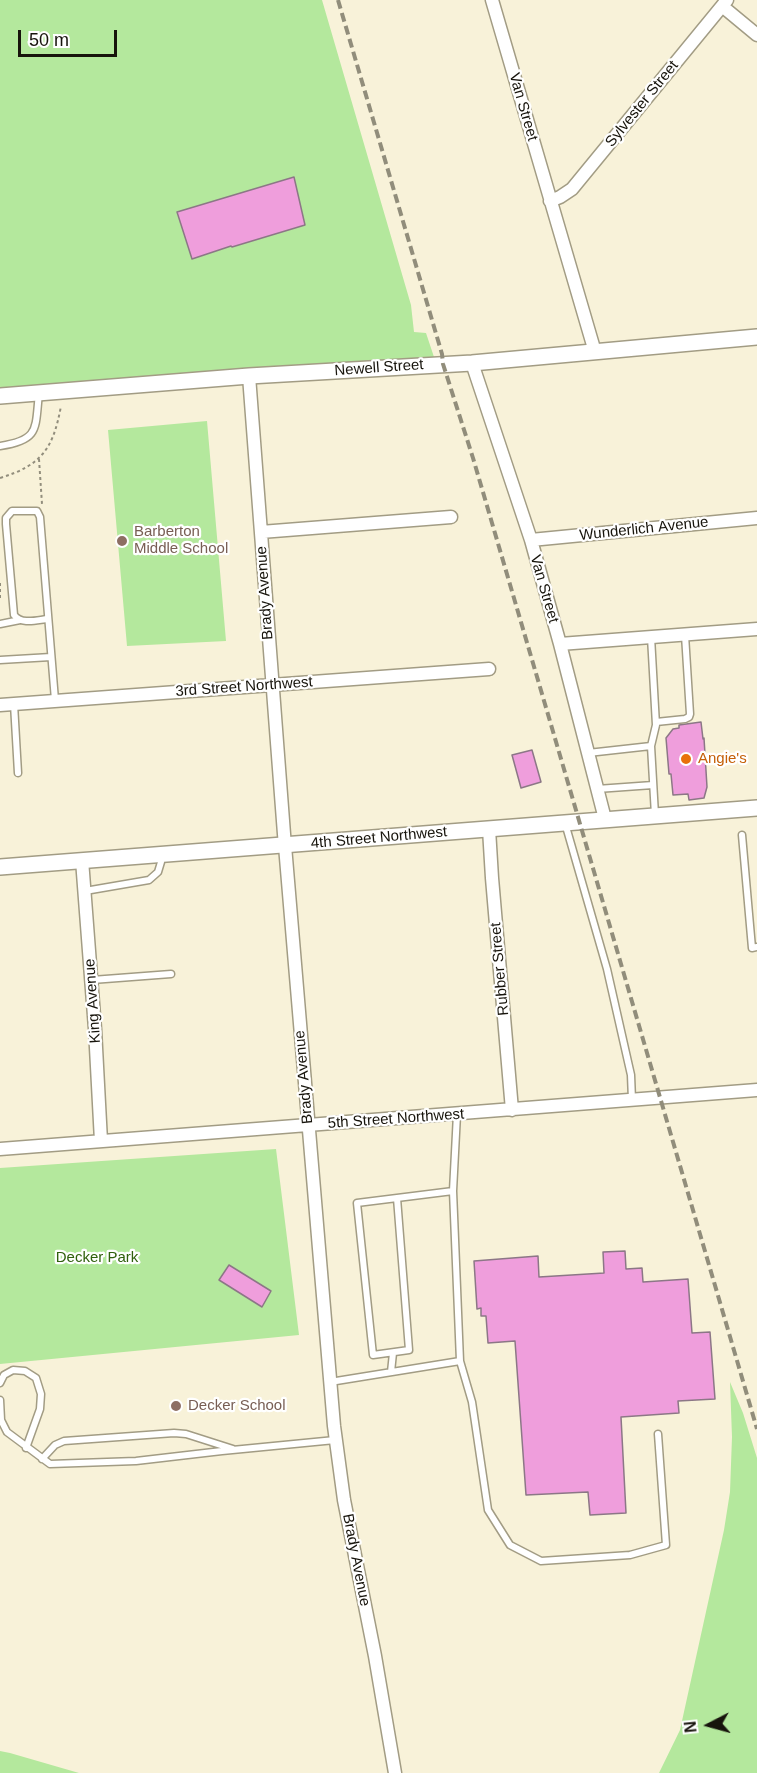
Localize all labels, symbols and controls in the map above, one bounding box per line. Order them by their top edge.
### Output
scale bar [21,18,120,56]
text: 50 m [29,30,69,50]
street label: Sylvester Street [602,57,682,151]
street label: Van Street [505,71,541,143]
street label: Newell Street [334,356,424,380]
street label: Wunderlich Avenue [579,513,709,545]
place label: Barberton Middle School [134,523,228,558]
marker: Barberton Middle School [115,534,129,548]
street label: Brady Avenue [253,546,277,640]
street label: Van Street [526,553,562,625]
street label: 3rd Street Northwest [175,673,313,701]
place label: Angie's [698,750,747,768]
marker: Angie's [679,752,693,766]
street label: 4th Street Northwest [310,823,448,853]
street label: Rubber Street [487,922,513,1016]
street label: King Avenue [81,958,105,1044]
street label: Brady Avenue [291,1029,317,1125]
street label: 5th Street Northwest [327,1105,465,1133]
park label: Decker Park [56,1249,138,1267]
place label: Decker School [188,1397,286,1415]
marker: Decker School [169,1399,183,1413]
street label: Brady Avenue [338,1512,374,1608]
north arrow [679,1695,739,1755]
text: N [682,1720,700,1734]

